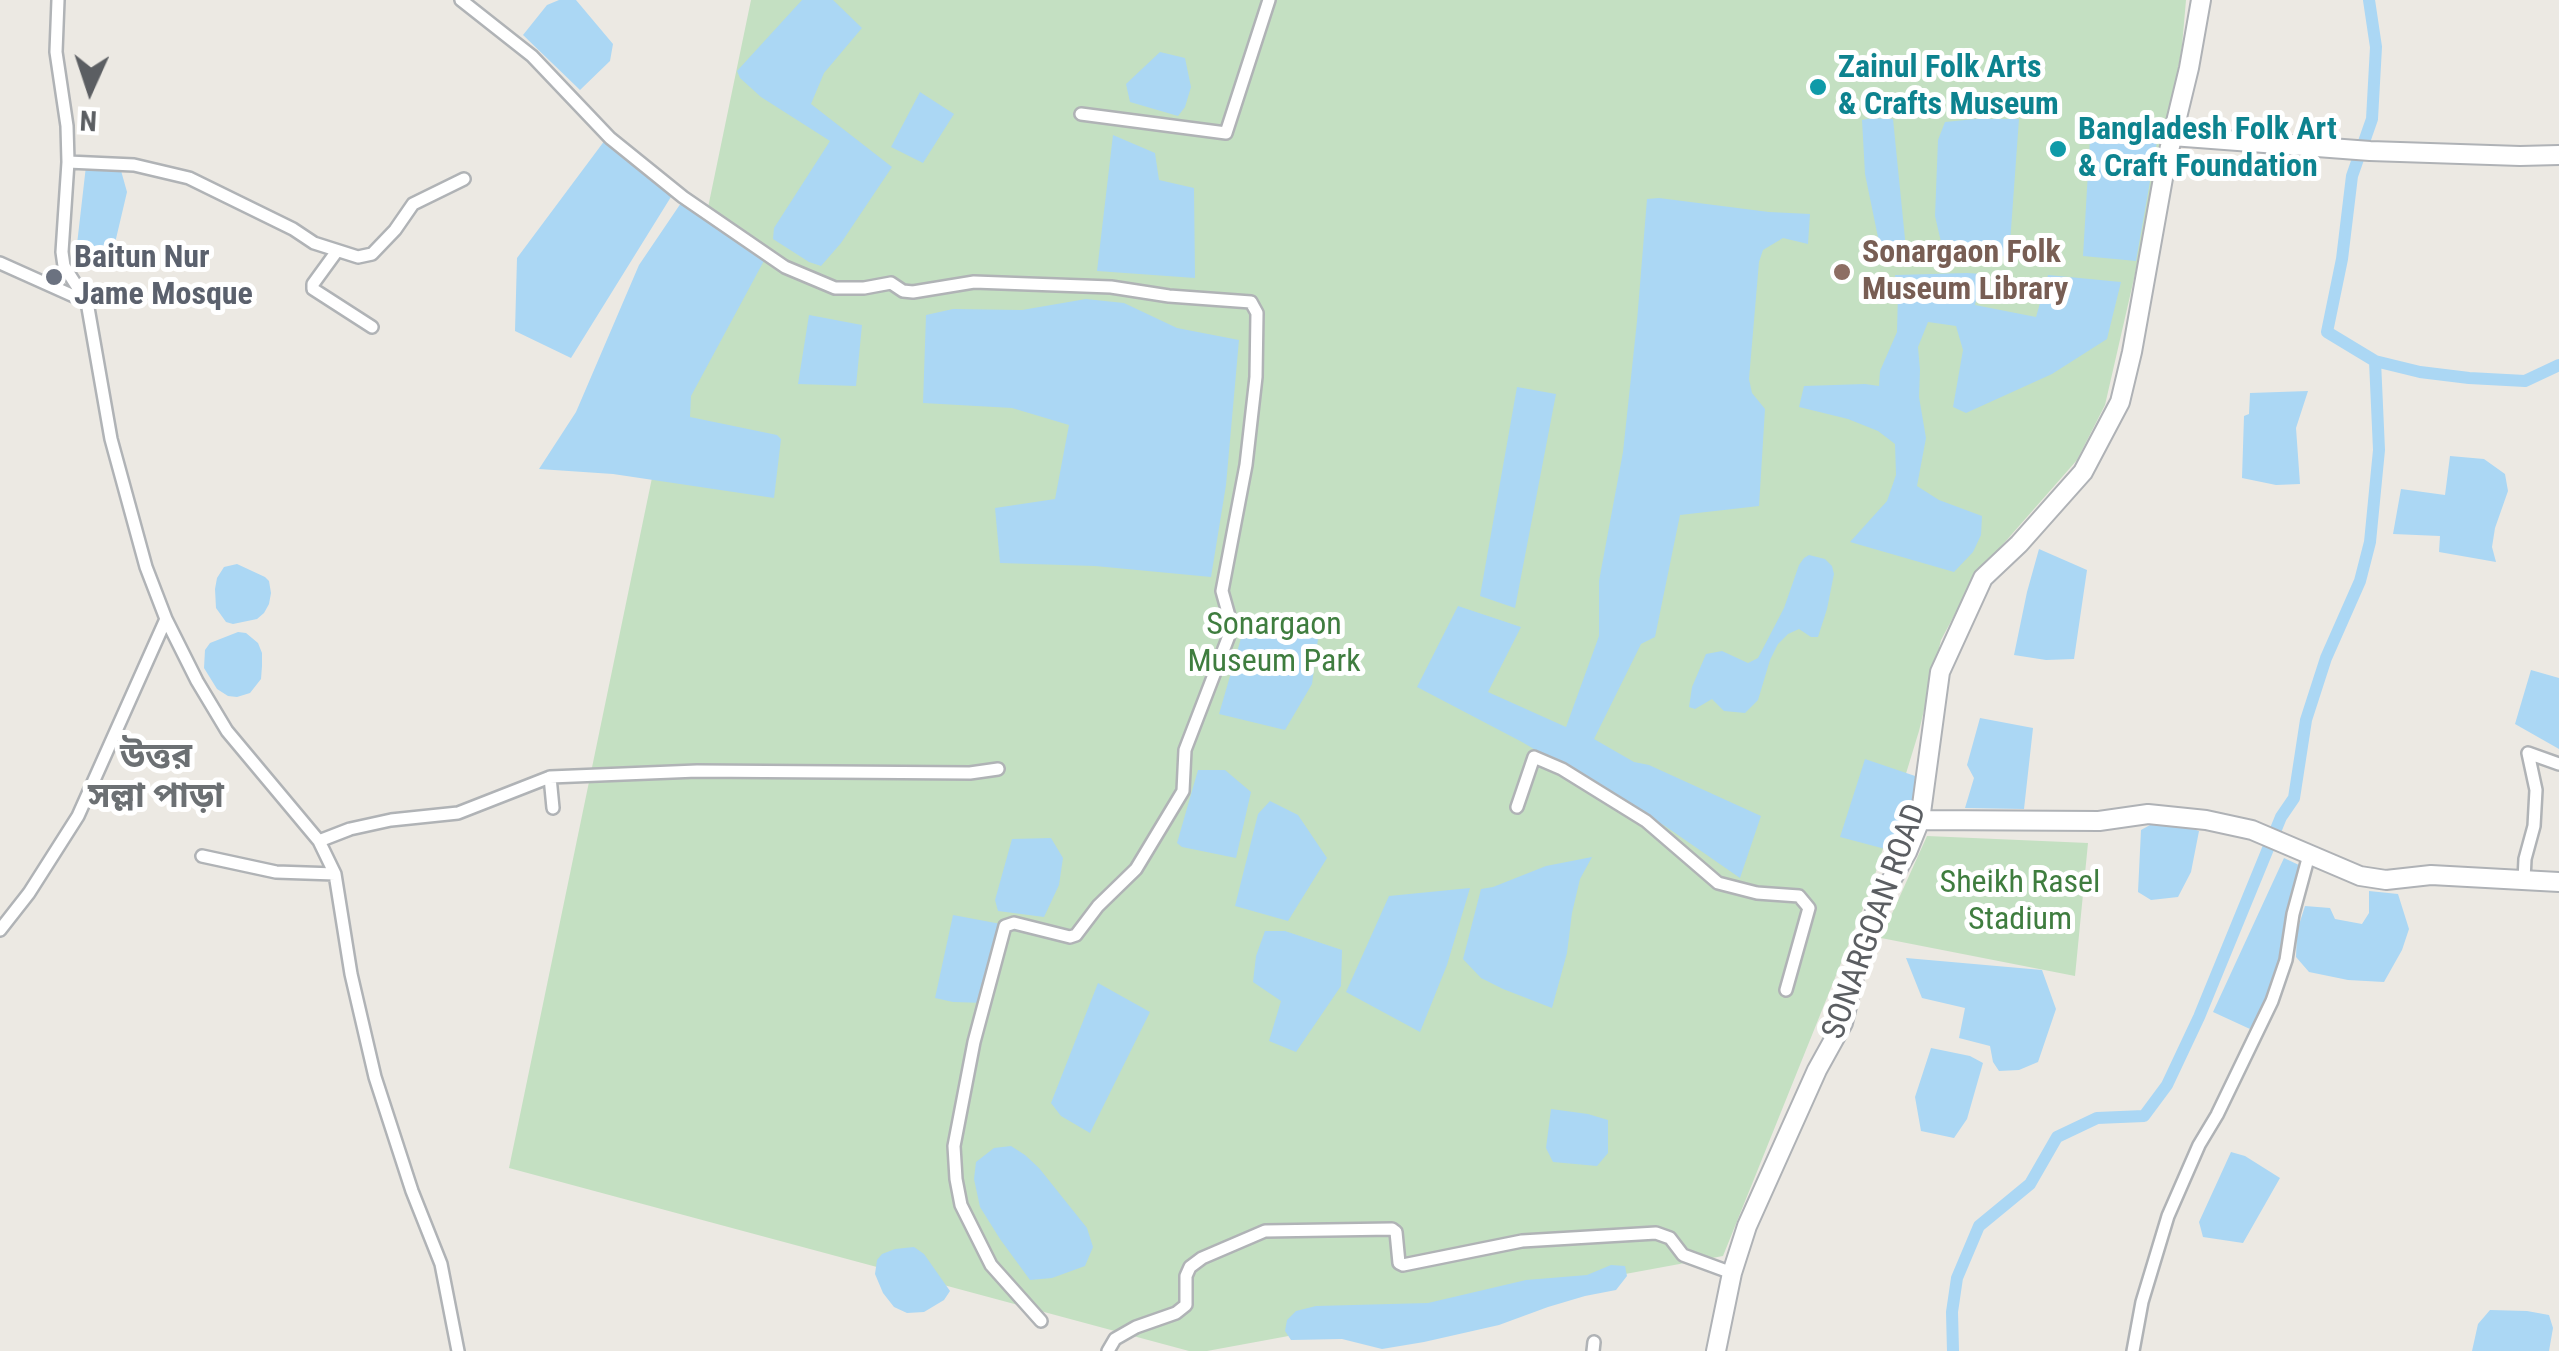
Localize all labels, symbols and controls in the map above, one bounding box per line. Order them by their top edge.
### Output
north arrow [40,40,140,140]
place label: Zainul Folk Arts & Crafts Museum [1838,50,2059,125]
marker: Zainul Folk Arts & Crafts Museum [1807,76,1829,98]
text: N [79,104,98,137]
place label: Bangladesh Folk Art & Craft Foundation [2078,112,2337,187]
marker: Bangladesh Folk Art & Craft Foundation [2047,138,2069,160]
place label: Sonargaon Folk Museum Library [1862,235,2068,310]
place label: Baitun Nur Jame Mosque [74,240,253,315]
marker: Sonargaon Folk Museum Library [1831,261,1853,283]
marker: Baitun Nur Jame Mosque [43,266,65,288]
park label: Sonargaon Museum Park [1187,607,1361,682]
district label: উত্তর সল্লা পাড়া [88,737,224,819]
street label: SONARGOAN ROAD [1816,799,1936,1045]
park label: Sheikh Rasel Stadium [1940,865,2100,940]

